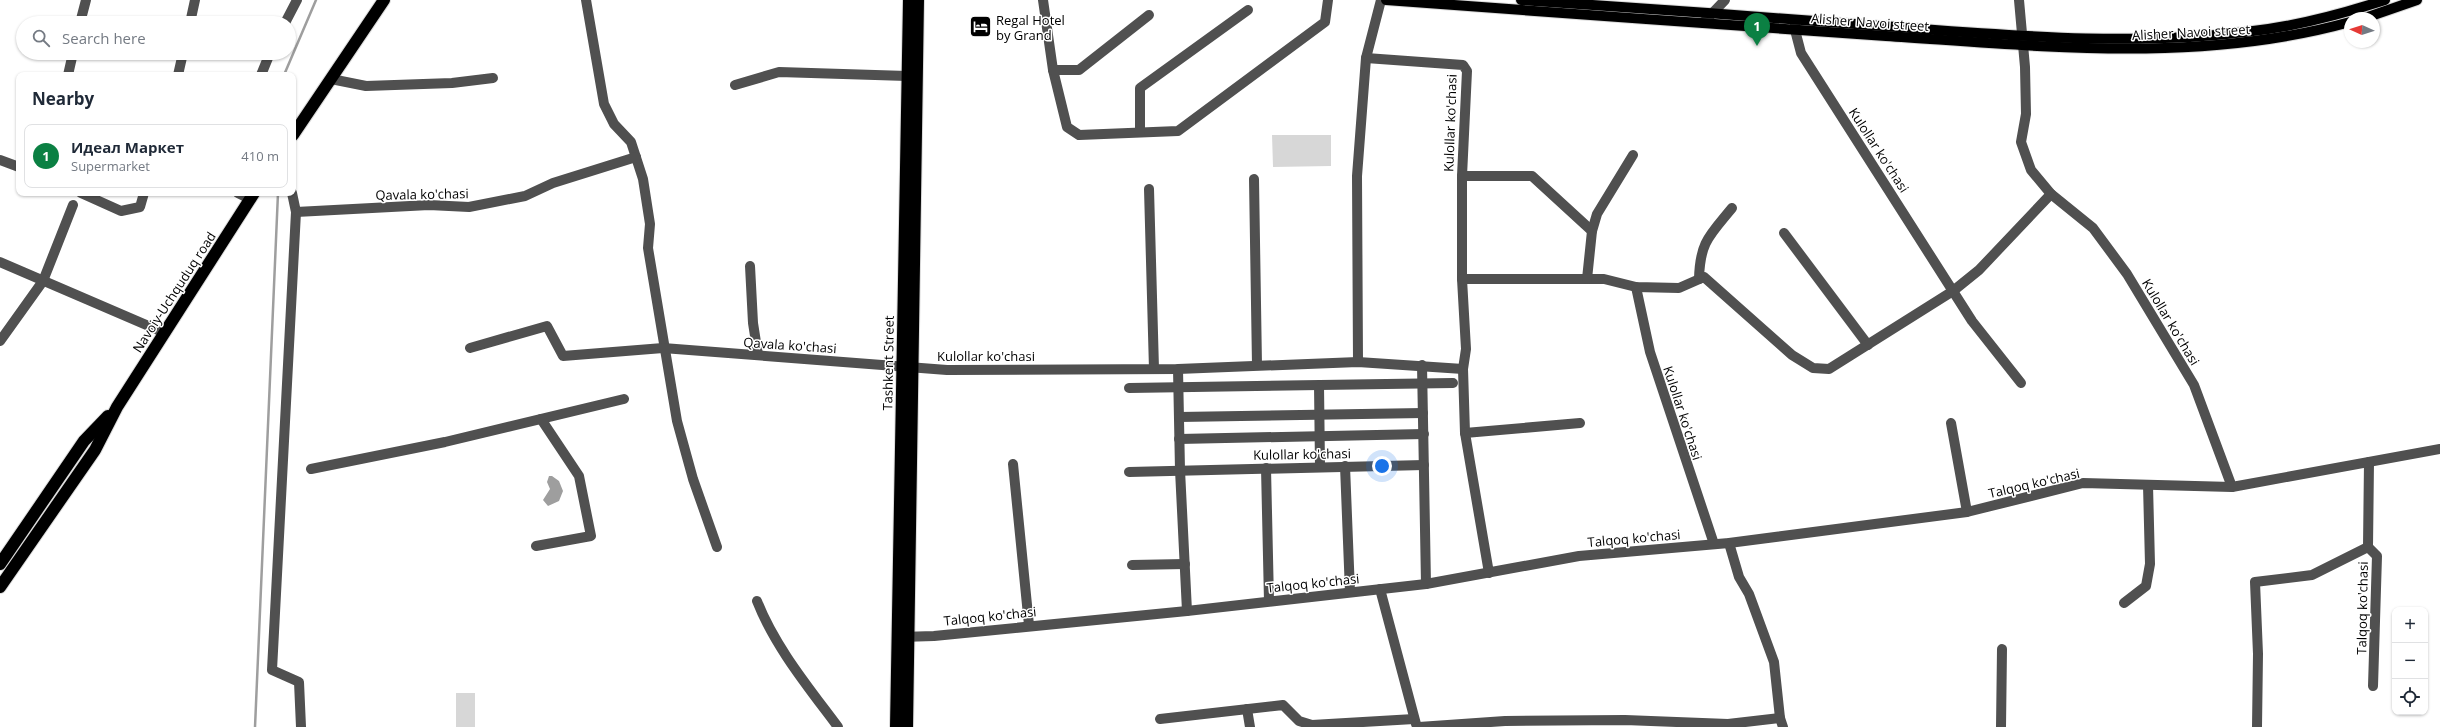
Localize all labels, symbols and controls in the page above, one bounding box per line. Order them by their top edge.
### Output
street label: Alisher Navoi street [1810,9,1930,35]
place label: Regal Hotel by Grand [996,11,1065,44]
north arrow [2344,12,2380,48]
pin: 1 [1744,13,1770,46]
hotel icon: Regal Hotel by Grand [968,14,994,40]
search box [16,16,296,60]
street label: Alisher Navoi street [2131,20,2251,44]
icon: search [30,27,52,49]
text: Search here [62,28,146,48]
street label: Kulollar ko'chasi [1439,74,1461,172]
text: Nearby [32,87,94,110]
street label: Kulollar ko'chasi [1845,104,1913,196]
text: Идеал Маркет [71,137,184,157]
text: 1 [42,147,50,165]
text: 410 m [241,147,279,165]
text: Supermarket [71,157,150,175]
street label: Qavala ko'chasi [375,184,469,204]
street label: Navoiy-Uchquduq road [128,228,220,356]
street label: Kulollar ko'chasi [2138,275,2204,369]
street label: Tashkent Street [878,315,898,411]
street label: Qavala ko'chasi [743,333,837,357]
street label: Kulollar ko'chasi [937,347,1035,365]
street label: Kulollar ko'chasi [1659,364,1707,462]
street label: Kulollar ko'chasi [1253,444,1351,464]
your location [1372,456,1392,476]
street label: Talqoq ko'chasi [1987,464,2081,502]
street label: Talqoq ko'chasi [1587,525,1681,551]
street label: Talqoq ko'chasi [2352,561,2372,655]
street label: Talqoq ko'chasi [1266,569,1360,597]
street label: Talqoq ko'chasi [943,602,1037,630]
map controls [2392,607,2428,715]
button: + [2392,607,2428,643]
button: − [2392,643,2428,679]
button: locate [2392,679,2428,715]

